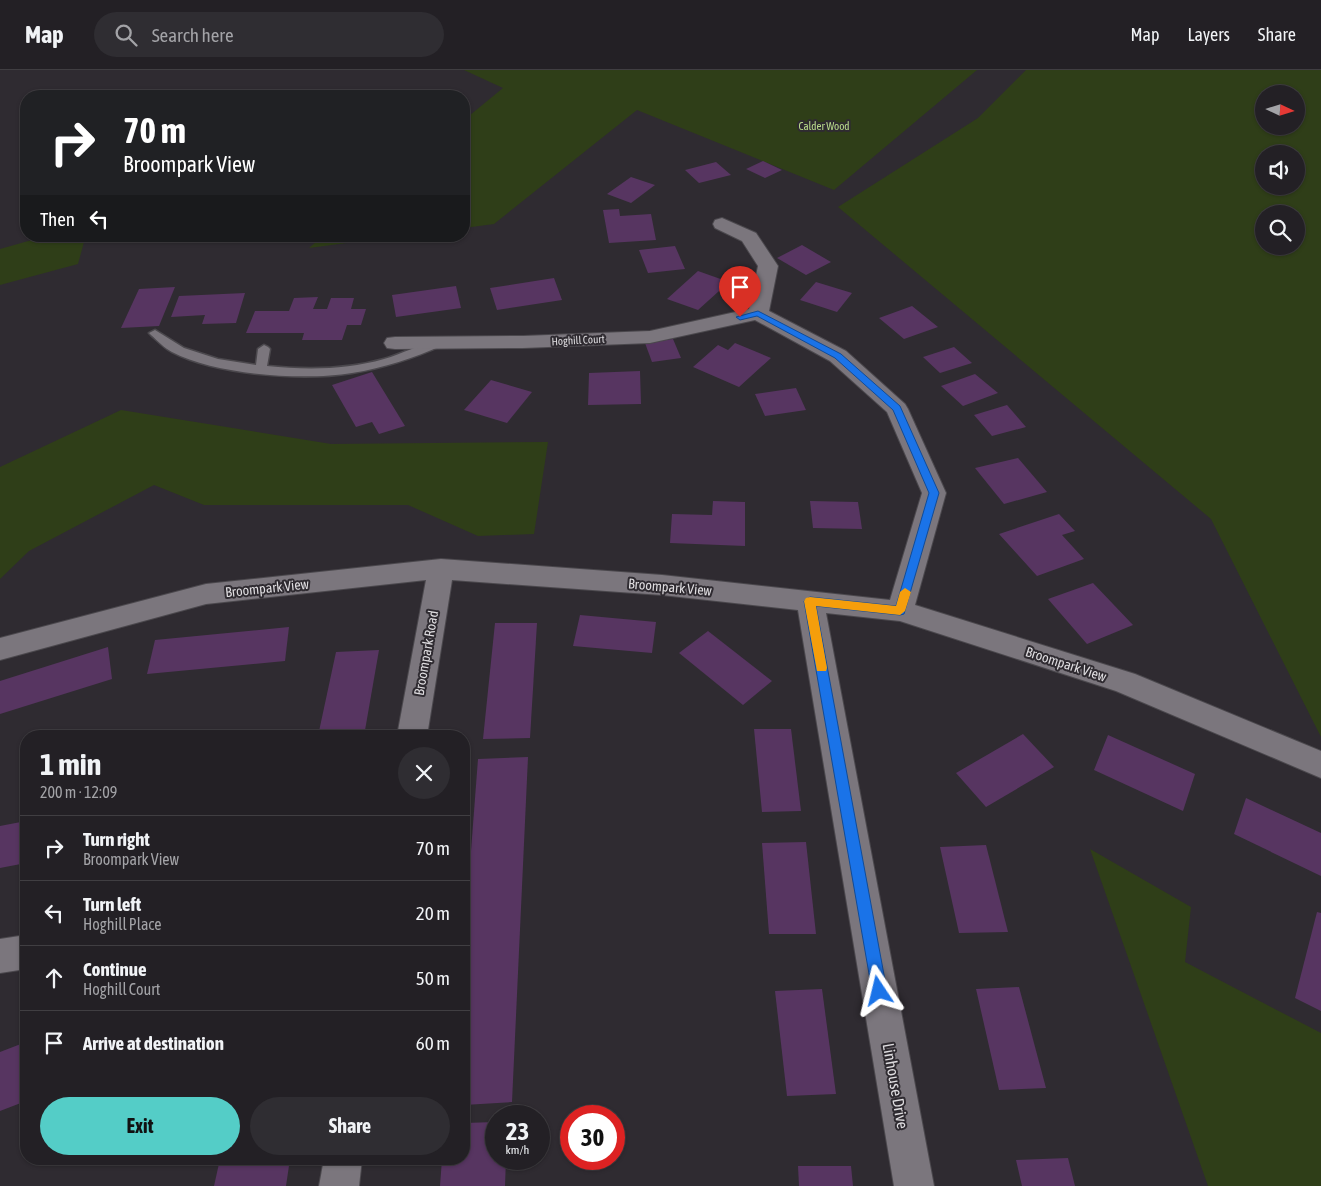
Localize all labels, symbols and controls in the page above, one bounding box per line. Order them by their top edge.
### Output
search box [94,12,444,57]
text: Map [25,21,64,48]
icon: search [112,21,140,49]
text: Search here [152,24,234,46]
text: Map [1130,24,1159,45]
text: Layers [1187,24,1230,45]
text: Share [1258,24,1296,45]
north arrow [1255,85,1305,135]
map controls [1255,85,1305,255]
icon: right [40,110,105,175]
text: 70 m [123,110,186,150]
park label: Calder Wood [798,120,850,132]
button: sound [1255,145,1305,195]
text: Broompark View [123,151,255,177]
icon: left [85,205,113,233]
button: search [1255,205,1305,255]
text: Then [40,208,75,230]
pin [719,266,761,317]
icon: arrive [726,273,754,301]
street label: Hoghill Court [551,333,605,347]
street label: Broompark View [627,575,713,599]
street label: Broompark View [224,576,310,600]
street label: Broompark Road [411,609,441,697]
street label: Broompark View [1024,643,1109,685]
text: 1 min [40,747,101,781]
button: close [398,747,450,799]
text: 200 m · 12:09 [40,783,117,801]
text: Turn right [83,828,150,850]
icon: right [40,834,68,862]
text: 70 m [416,837,450,859]
text: Broompark View [83,850,179,868]
text: Turn left [83,893,141,915]
icon: left [40,899,68,927]
text: 20 m [416,902,450,924]
text: Hoghill Place [83,915,162,933]
text: Continue [83,958,147,980]
icon: ahead [40,964,68,992]
position arrow [852,964,904,1016]
text: 50 m [416,967,450,989]
text: Hoghill Court [83,980,160,998]
icon: arrive [40,1029,68,1057]
text: Arrive at destination [83,1032,224,1054]
text: 60 m [416,1032,450,1054]
street label: Linhouse Drive [880,1042,912,1130]
button: Exit [40,1097,240,1155]
button: Share [250,1097,450,1155]
speed limit sign: 30 [560,1105,625,1170]
text: 23 [506,1117,529,1145]
text: km/h [506,1143,529,1157]

